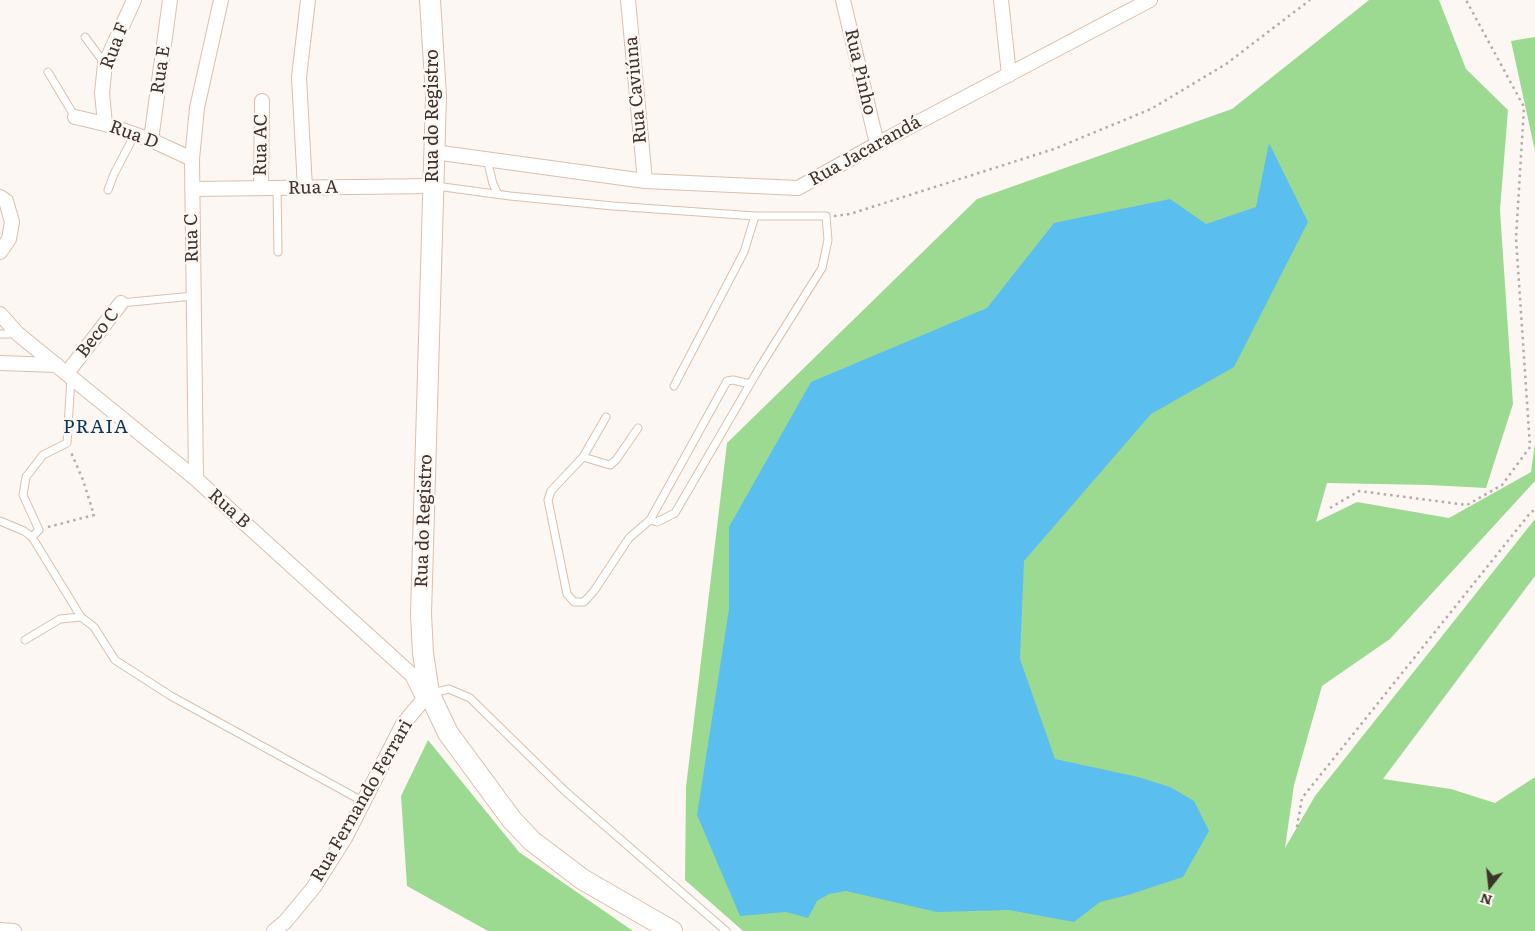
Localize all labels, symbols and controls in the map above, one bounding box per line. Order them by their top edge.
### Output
street label: Rua F [96,20,134,72]
street label: Rua Pinho [840,27,880,117]
street label: Rua Caviúna [621,35,651,145]
street label: Rua E [147,45,175,95]
street label: Rua do Registro [422,49,444,183]
street label: Rua Jacarandá [805,111,925,191]
street label: Rua AC [250,114,272,176]
street label: Rua D [106,116,162,154]
street label: Rua A [288,177,338,199]
street label: Rua C [181,213,203,263]
street label: Beco C [72,304,124,362]
district label: PRAIA [62,416,130,438]
street label: Rua do Registro [411,454,437,588]
street label: Rua B [204,485,254,533]
street label: Rua Fernando Ferrari [307,716,417,886]
north arrow [1465,861,1515,911]
text: N [1477,889,1494,912]

